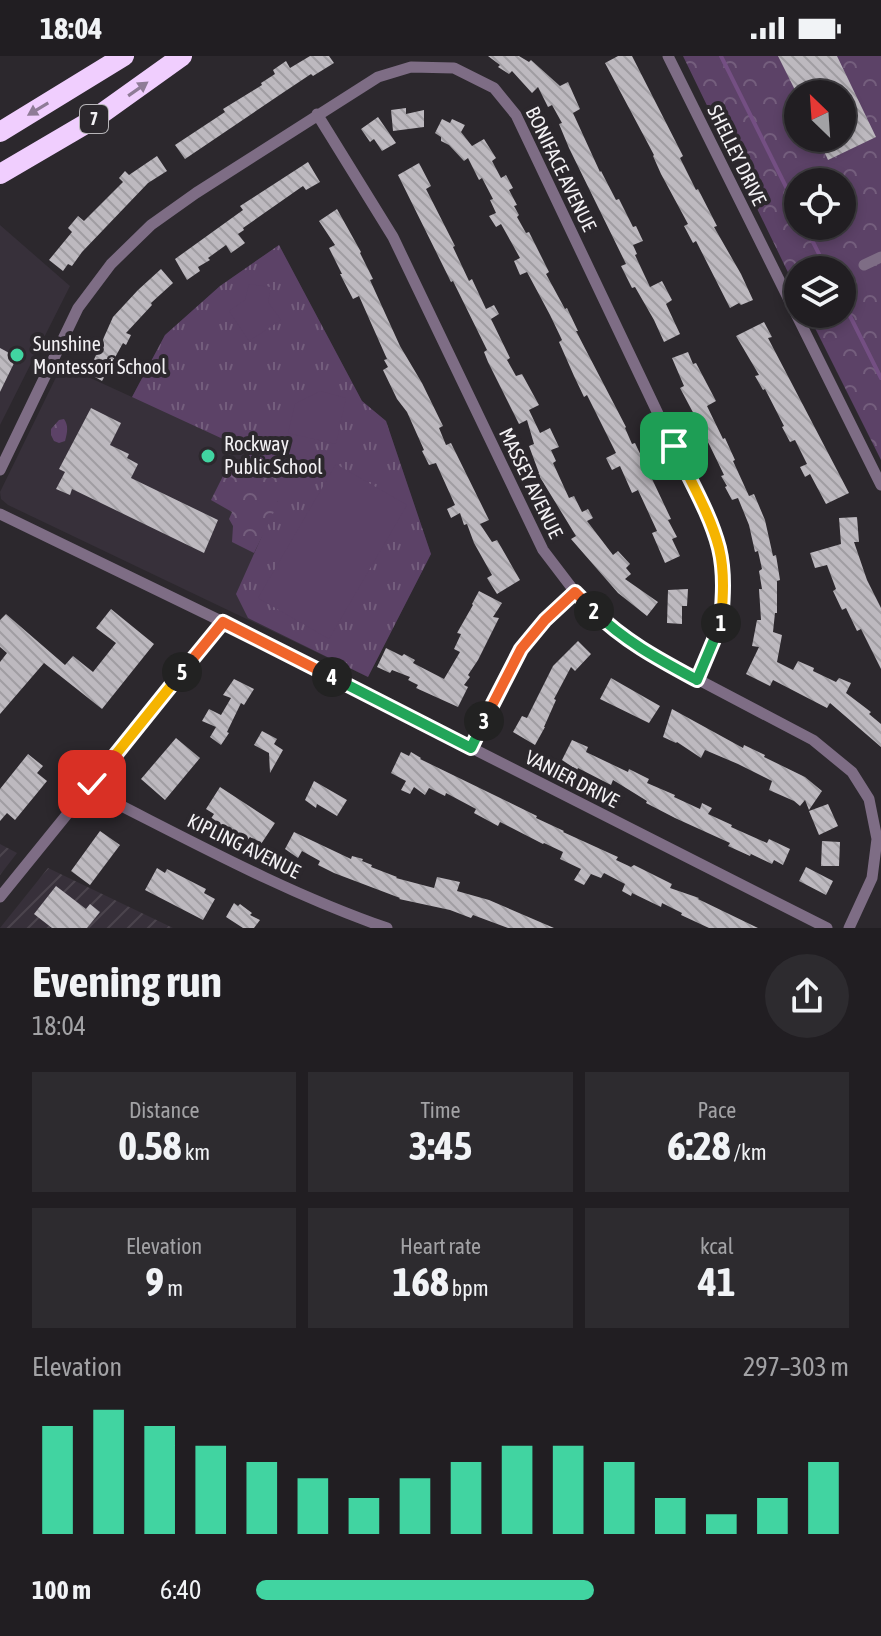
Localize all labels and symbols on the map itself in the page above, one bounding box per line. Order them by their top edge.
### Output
north arrow [784,80,856,152]
one-way arrow [127,82,148,97]
street label: SHELLEY DRIVE [703,101,772,209]
one-way arrow [27,102,49,116]
street label: BONIFACE AVENUE [521,103,602,235]
road number: 7 [80,105,108,133]
place label: Sunshine Montessori School [33,332,167,378]
marker: Sunshine Montessori School [8,346,26,364]
pin [640,412,708,480]
street label: MASSEY AVENUE [495,424,568,542]
place label: Rockway Public School [224,432,323,478]
marker: Rockway Public School [199,447,217,465]
pin: 2 [574,591,614,631]
pin: 1 [701,603,741,643]
pin: 5 [162,652,202,692]
pin: 4 [312,657,352,697]
pin: 3 [464,701,504,741]
street label: VANIER DRIVE [522,745,623,812]
pin [58,750,126,818]
street label: KIPLING AVENUE [184,808,305,883]

